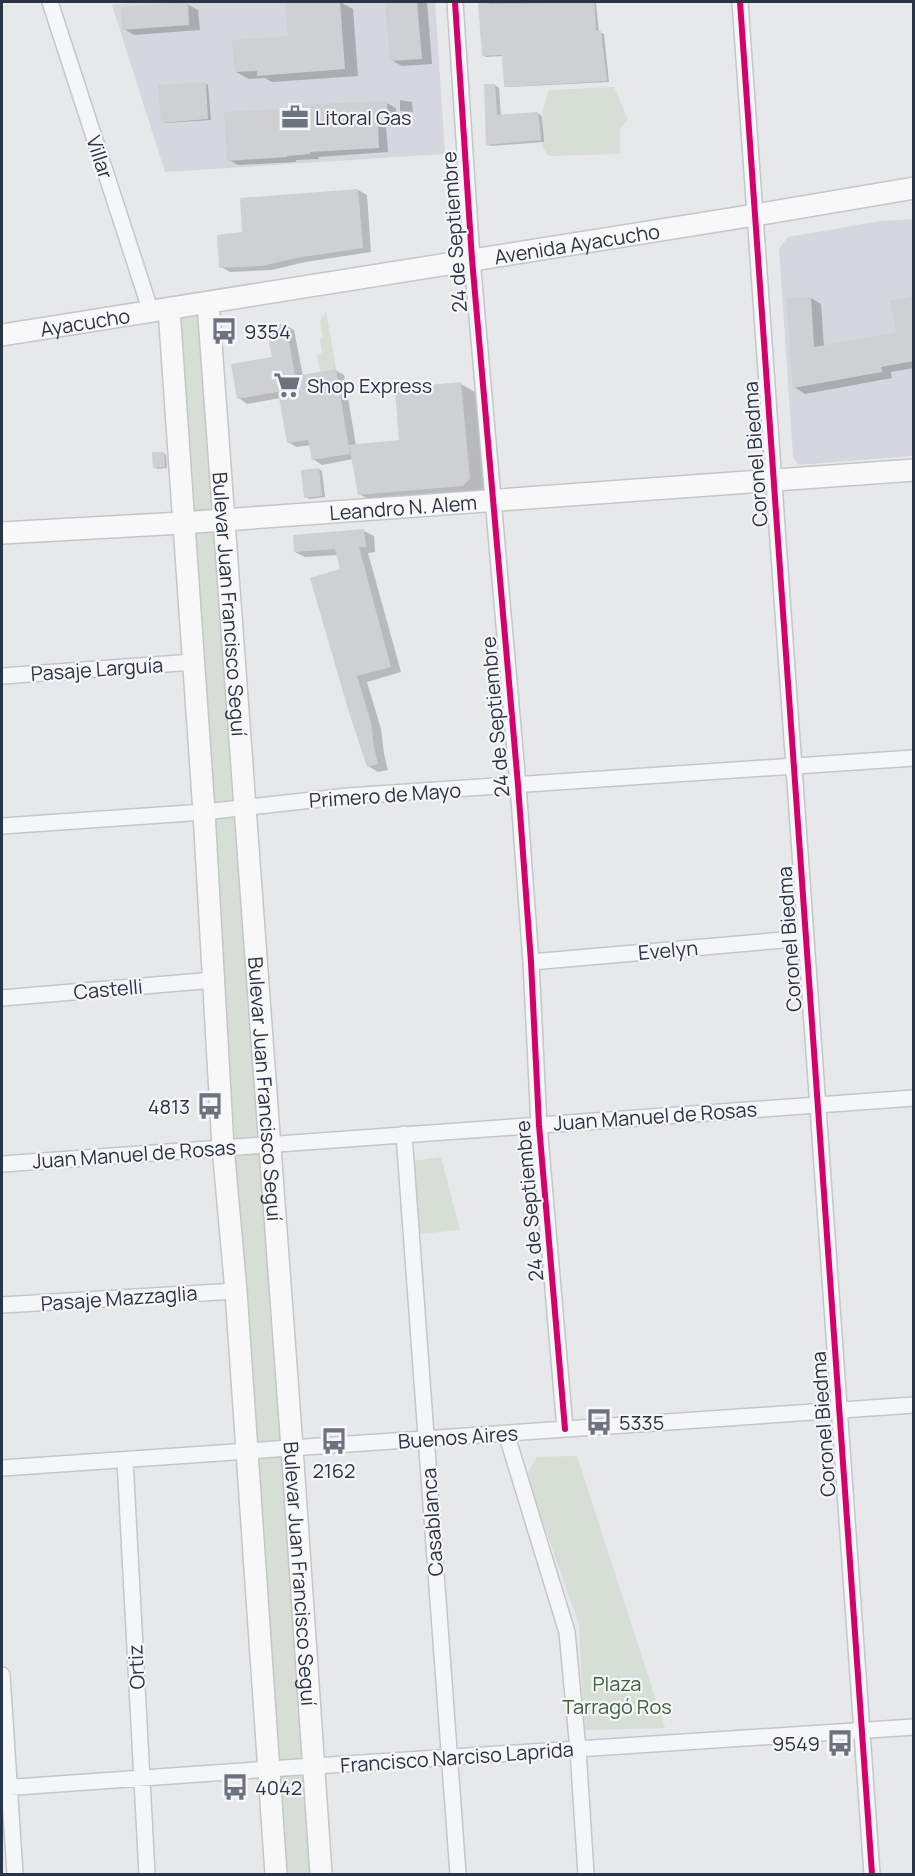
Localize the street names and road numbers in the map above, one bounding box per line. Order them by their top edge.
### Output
street label: Villar [80,132,120,182]
street label: 24 de Septiembre [435,151,473,313]
street label: Avenida Ayacucho [492,217,662,270]
street label: Ayacucho [38,301,132,342]
street label: Coronel Biedma [736,380,774,528]
street label: Bulevar Juan Francisco Seguí [207,471,253,738]
street label: Leandro N. Alem [328,488,478,526]
street label: 24 de Septiembre [475,635,515,799]
street label: Pasaje Larguía [30,651,164,687]
street label: Primero de Mayo [308,776,462,814]
street label: Coronel Biedma [770,865,808,1013]
street label: Evelyn [637,934,699,966]
street label: Bulevar Juan Francisco Seguí [242,956,289,1222]
street label: Castelli [72,973,144,1005]
street label: Juan Manuel de Rosas [552,1095,758,1137]
street label: 24 de Septiembre [509,1119,549,1283]
street label: Juan Manuel de Rosas [31,1133,237,1175]
street label: Pasaje Mazzaglia [40,1279,198,1317]
street label: Coronel Biedma [804,1350,842,1498]
street label: Buenos Aires [397,1419,519,1455]
street label: Bulevar Juan Francisco Seguí [278,1440,323,1707]
street label: Casablanca [415,1467,449,1577]
street label: Ortiz [121,1644,151,1690]
street label: Francisco Narciso Laprida [339,1735,575,1779]

